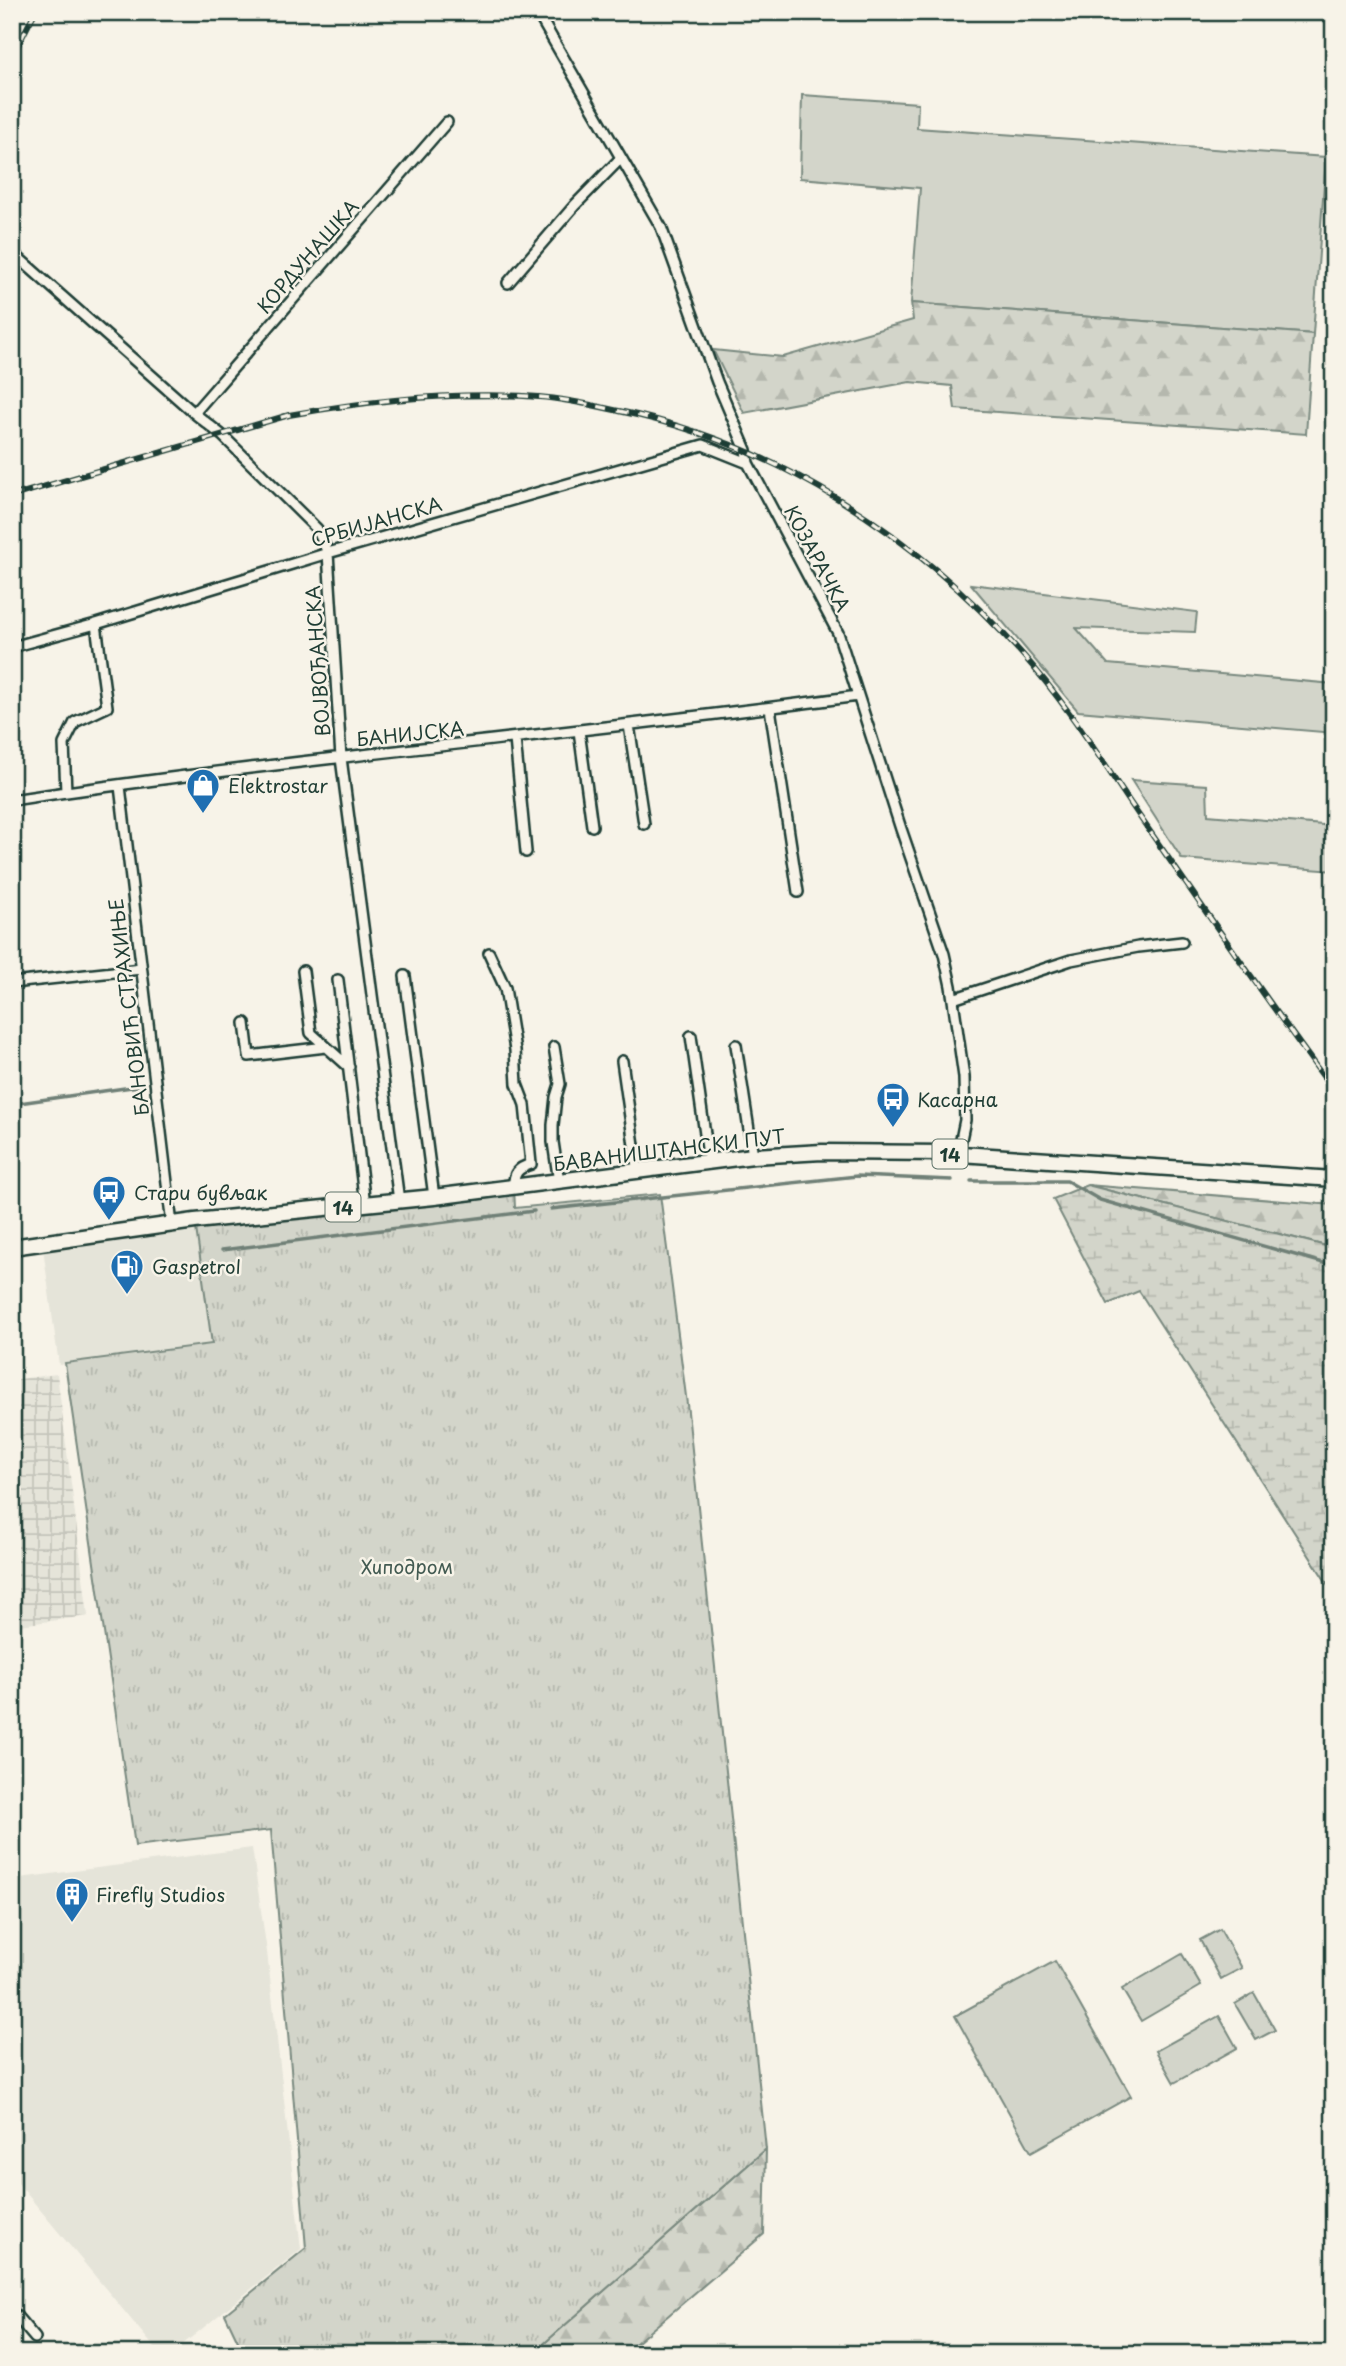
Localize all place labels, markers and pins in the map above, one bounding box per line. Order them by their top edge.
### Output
shop icon: Elektrostar [184,766,222,815]
place label: Elektrostar [228,771,328,799]
bus stop icon: Касарна [874,1080,912,1129]
place label: Касарна [917,1085,998,1113]
bus stop icon: Стари бувљак [90,1173,128,1222]
place label: Стари бувљак [134,1178,267,1206]
fuel station icon: Gaspetrol [108,1247,146,1296]
place label: Gaspetrol [152,1252,241,1280]
building icon: Firefly Studios [53,1875,91,1924]
place label: Firefly Studios [96,1880,225,1908]

